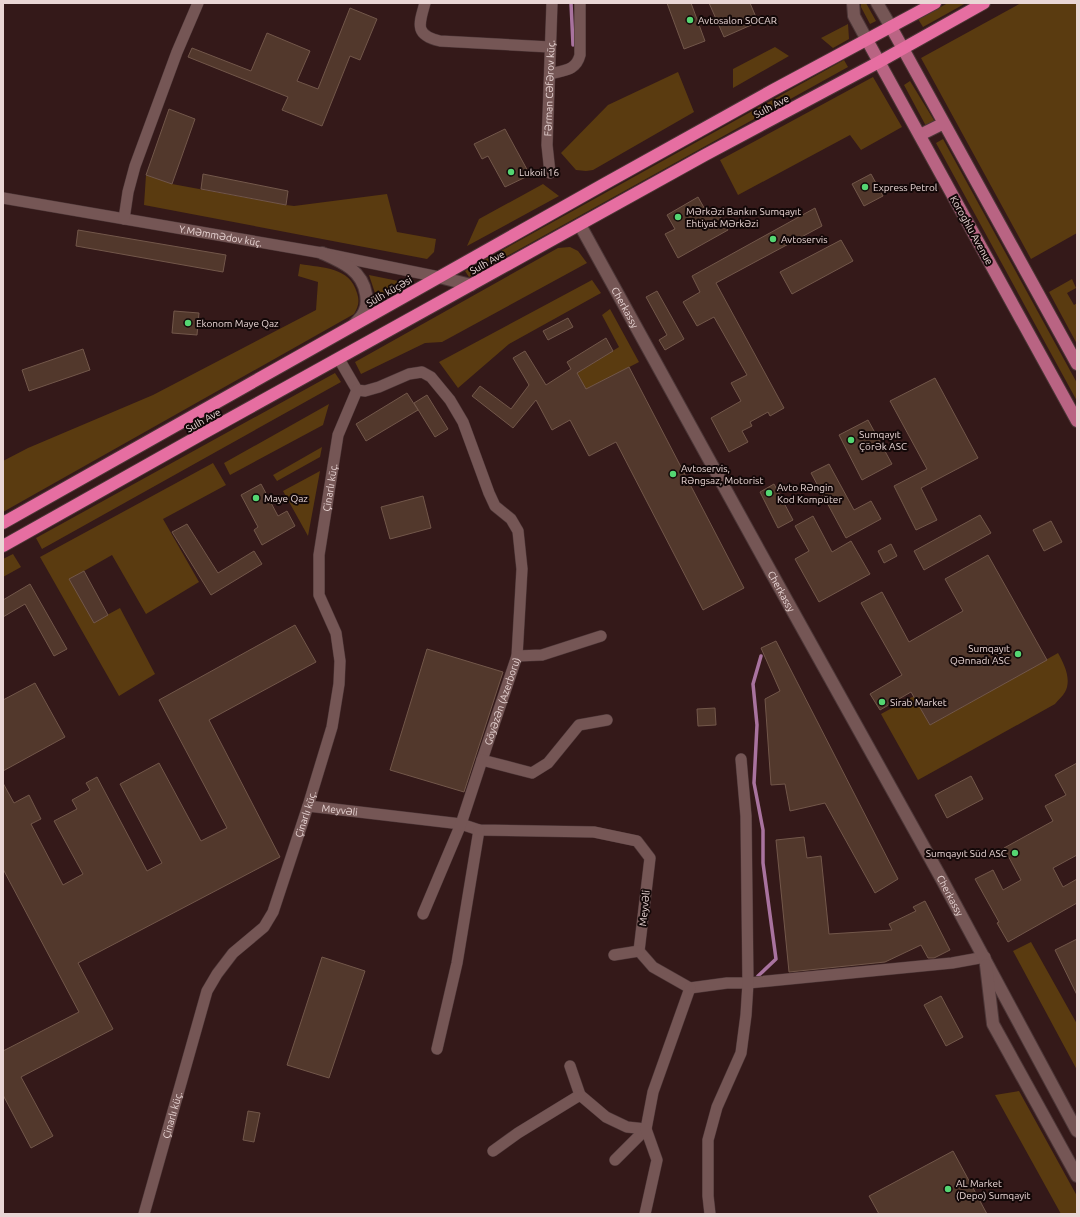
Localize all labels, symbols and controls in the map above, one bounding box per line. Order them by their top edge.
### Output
marker: Avtosalon SOCAR [685,15,695,25]
place label: Avtosalon SOCAR [698,15,777,26]
street label: Fərman Cəfərov küç. [542,40,557,137]
street label: Sulh Ave [752,93,791,120]
marker: Lukoil 16 [506,167,516,177]
place label: Lukoil 16 [519,167,559,178]
marker: Express Petrol [860,182,870,192]
place label: Express Petrol [873,182,938,193]
street label: Koroghlu Avenue [948,194,995,267]
place label: Mərkəzi Bankın Sumqayıt Ehtiyat Mərkəzi [686,206,801,229]
marker: Mərkəzi Bankın Sumqayıt Ehtiyat Mərkəzi [673,212,683,222]
street label: Y.Məmmədov küç. [178,223,263,249]
marker: Avtoservis [768,234,778,244]
place label: Avtoservis [781,234,828,245]
street label: Sulh Ave [468,248,507,277]
street label: Sülh küçəsi [365,274,414,309]
street label: Cherkassy [609,285,641,330]
marker: Ekonom Maye Qaz [183,318,193,328]
place label: Ekonom Maye Qaz [196,318,279,329]
street label: Sulh Ave [184,406,223,435]
place label: Sumqayıt Çörək ASC [859,429,907,452]
marker: Sumqayıt Çörək ASC [846,435,856,445]
street label: Çinarlı küç. [321,463,339,512]
place label: Avtoservis, Rəngsaz, Motorist [681,463,763,486]
marker: Avtoservis, Rəngsaz, Motorist [668,469,678,479]
place label: Avto Rəngin Kod Kompüter [777,482,842,505]
marker: Avto Rəngin Kod Kompüter [764,488,774,498]
marker: Maye Qaz [251,493,261,503]
place label: Maye Qaz [264,493,308,504]
street label: Cherkassy [765,569,797,614]
place label: Sumqayıt Qənnadı ASC [950,643,1010,666]
marker: Sumqayıt Qənnadı ASC [1013,649,1023,659]
street label: Göyəzən (Azerboru) [482,656,522,747]
marker: Sirab Market [877,697,887,707]
place label: Sirab Market [890,697,947,708]
street label: Çinarlı küç. [293,789,318,839]
street label: Meyvəli [321,803,358,818]
place label: Sumqayıt Süd ASC [926,848,1007,859]
marker: Sumqayıt Süd ASC [1010,848,1020,858]
street label: Cherkassy [935,873,966,918]
street label: Meyvəli [637,890,652,927]
street label: Çinarlı küç. [161,1090,184,1140]
place label: AL Market (Depo) Sumqayit [956,1178,1031,1201]
marker: AL Market (Depo) Sumqayit [943,1184,953,1194]

